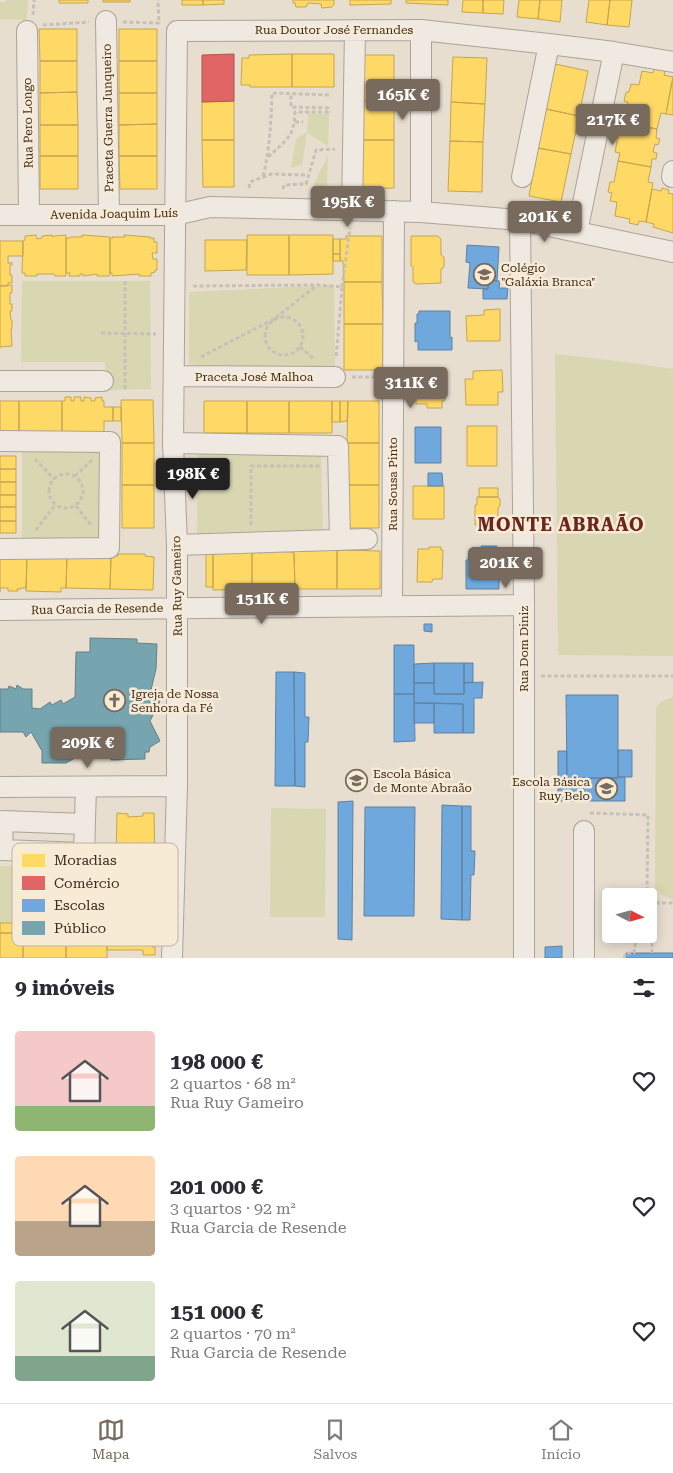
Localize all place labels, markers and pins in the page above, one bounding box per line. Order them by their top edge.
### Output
pin: 165K € [362,78,444,121]
pin: 217K € [572,104,654,146]
pin: 195K € [307,186,389,228]
pin: 201K € [504,200,586,243]
place label: Colégio "Galáxia Branca" [501,261,596,289]
school or university icon: Colégio "Galáxia Branca" [473,263,497,287]
pin: 311K € [370,366,452,409]
pin: 198K € [152,458,234,500]
pin: 201K € [465,546,547,589]
pin: 151K € [221,582,303,625]
place label: Igreja de Nossa Senhora da Fé [131,687,219,715]
church icon: Igreja de Nossa Senhora da Fé [103,689,127,713]
pin: 209K € [47,726,129,769]
place label: Escola Básica de Monte Abraão [373,767,472,795]
school or university icon: Escola Básica de Monte Abraão [345,769,369,793]
place label: Escola Básica Ruy Belo [512,775,590,803]
school or university icon: Escola Básica Ruy Belo [594,777,618,801]

